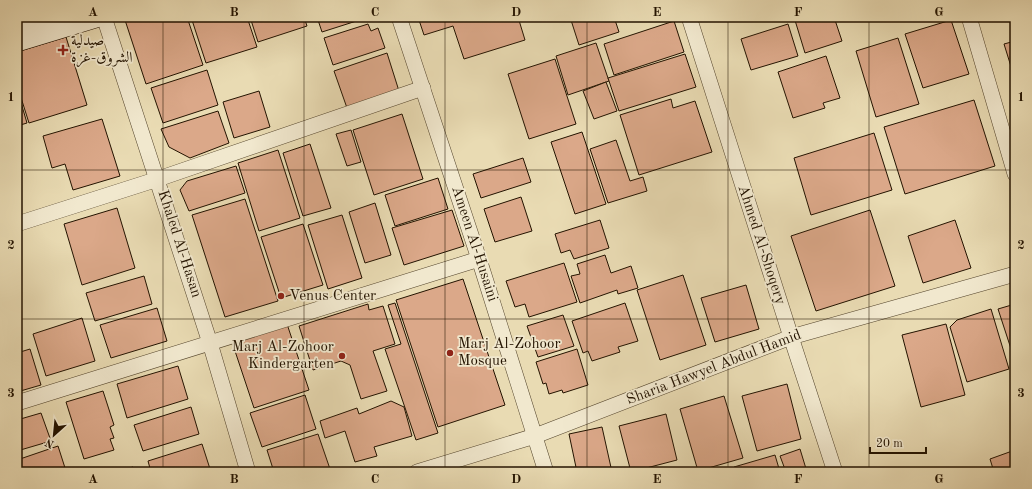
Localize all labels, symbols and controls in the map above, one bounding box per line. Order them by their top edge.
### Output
text: A [88,6,98,19]
text: B [229,6,239,19]
text: C [371,6,379,19]
text: D [511,6,521,19]
text: E [653,6,662,19]
text: F [794,6,803,19]
text: G [934,6,944,19]
place label: صيدلية الشروق-غزة [71,34,133,68]
marker: صيدلية الشروق-غزة [58,45,68,55]
text: 1 [7,91,15,104]
text: 1 [1017,91,1025,104]
street label: Ahmed Al-Shoqery [735,183,787,307]
street label: Ameen Al-Husaini [448,184,500,304]
street label: Khaled Al-Hasan [155,188,203,300]
text: 2 [7,239,15,252]
text: 2 [1017,239,1025,252]
place label: Venus Center [289,289,376,304]
marker: Venus Center [276,291,286,301]
street label: Sharia Hawyel Abdul Hamid [625,328,804,408]
place label: Marj Al-Zohoor Mosque [458,337,561,369]
place label: Marj Al-Zohoor Kindergarten [231,340,334,372]
marker: Marj Al-Zohoor Mosque [445,348,455,358]
marker: Marj Al-Zohoor Kindergarten [337,351,347,361]
text: 3 [7,387,15,400]
text: 3 [1017,387,1025,400]
north arrow [34,415,74,455]
scale bar [870,429,926,455]
text: N [43,435,56,449]
text: 20 m [876,438,903,450]
text: A [88,473,98,486]
text: B [229,473,239,486]
text: C [371,473,379,486]
text: D [511,473,521,486]
text: E [653,473,662,486]
text: F [794,473,803,486]
text: G [934,473,944,486]

